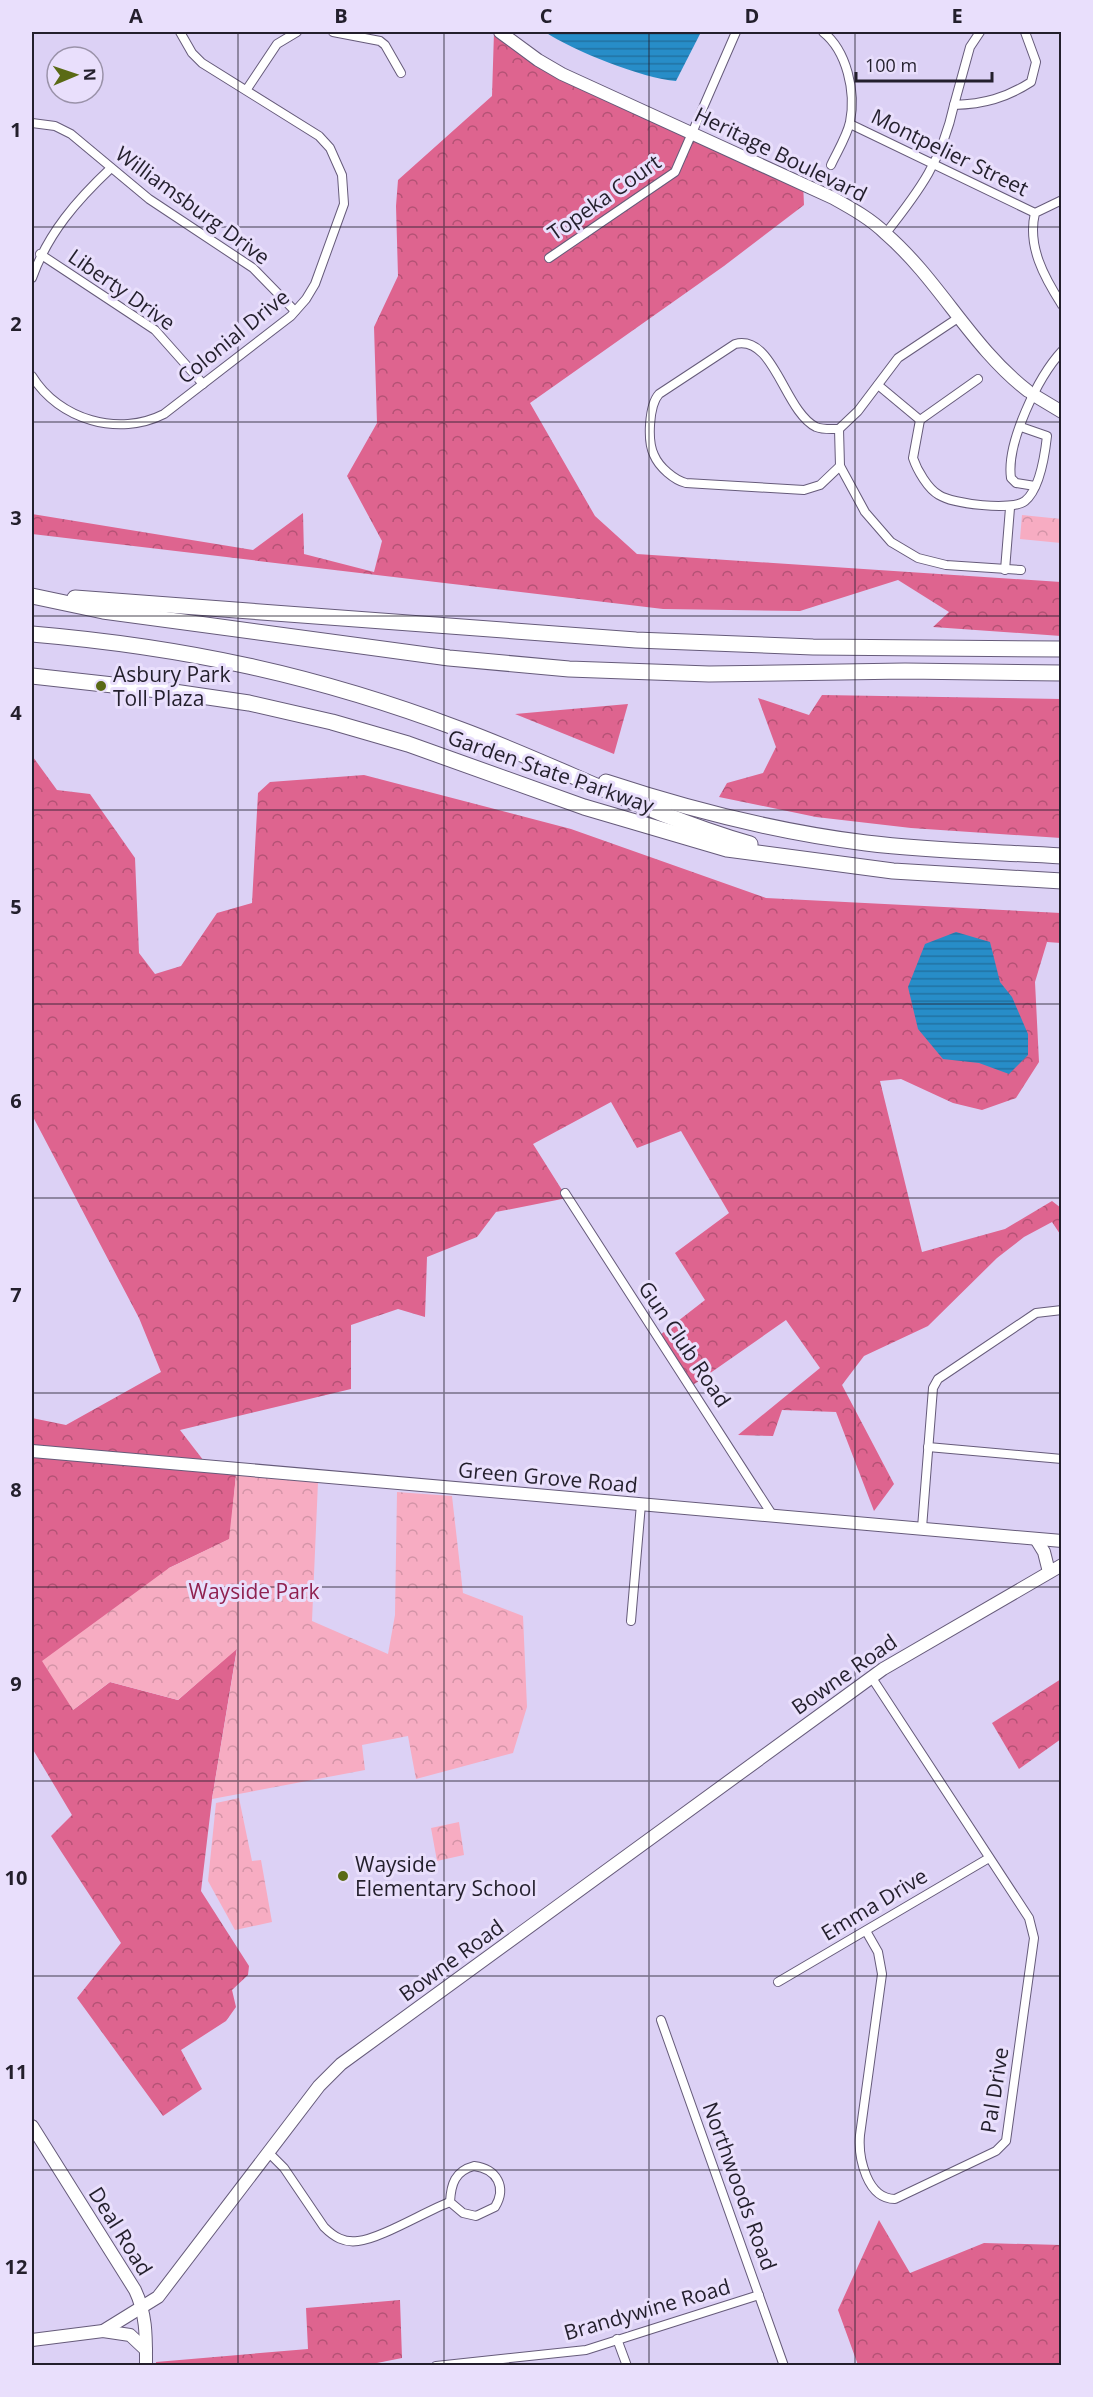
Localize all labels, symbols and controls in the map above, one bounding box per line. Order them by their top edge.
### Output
text: A [129,2,143,29]
text: B [334,2,348,29]
text: C [540,2,553,29]
text: D [745,2,759,29]
text: E [951,2,963,29]
north arrow [45,45,105,105]
scale bar [856,45,992,83]
text: 100 m [865,53,917,77]
text: N [79,68,101,81]
street label: Heritage Boulevard [690,100,872,208]
street label: Montpelier Street [867,102,1033,202]
text: 1 [10,116,22,143]
street label: Williamsburg Drive [110,140,276,270]
street label: Topeka Court [542,148,666,246]
street label: Liberty Drive [63,242,181,336]
street label: Colonial Drive [171,282,295,390]
text: 2 [10,310,22,337]
text: 3 [10,504,22,531]
place label: Asbury Park Toll Plaza [113,660,231,712]
marker: Asbury Park Toll Plaza [94,679,108,693]
text: 4 [10,699,22,726]
street label: Garden State Parkway [444,723,658,820]
text: 5 [10,893,22,920]
text: 6 [10,1087,22,1114]
street label: Gun Club Road [632,1276,738,1412]
text: 7 [10,1281,22,1308]
street label: Green Grove Road [457,1455,639,1499]
text: 8 [10,1476,22,1503]
park label: Wayside Park [189,1577,319,1605]
street label: Bowne Road [786,1627,902,1721]
text: 9 [10,1670,22,1697]
place label: Wayside Elementary School [355,1850,537,1902]
street label: Emma Drive [816,1861,932,1947]
text: 10 [5,1864,27,1891]
marker: Wayside Elementary School [336,1869,350,1883]
street label: Bowne Road [393,1913,509,2007]
street label: Pal Drive [973,2045,1015,2135]
text: 11 [5,2058,27,2085]
street label: Northwoods Road [697,2098,783,2274]
street label: Deal Road [83,2181,159,2281]
text: 12 [5,2253,27,2280]
street label: Brandywine Road [561,2272,733,2346]

